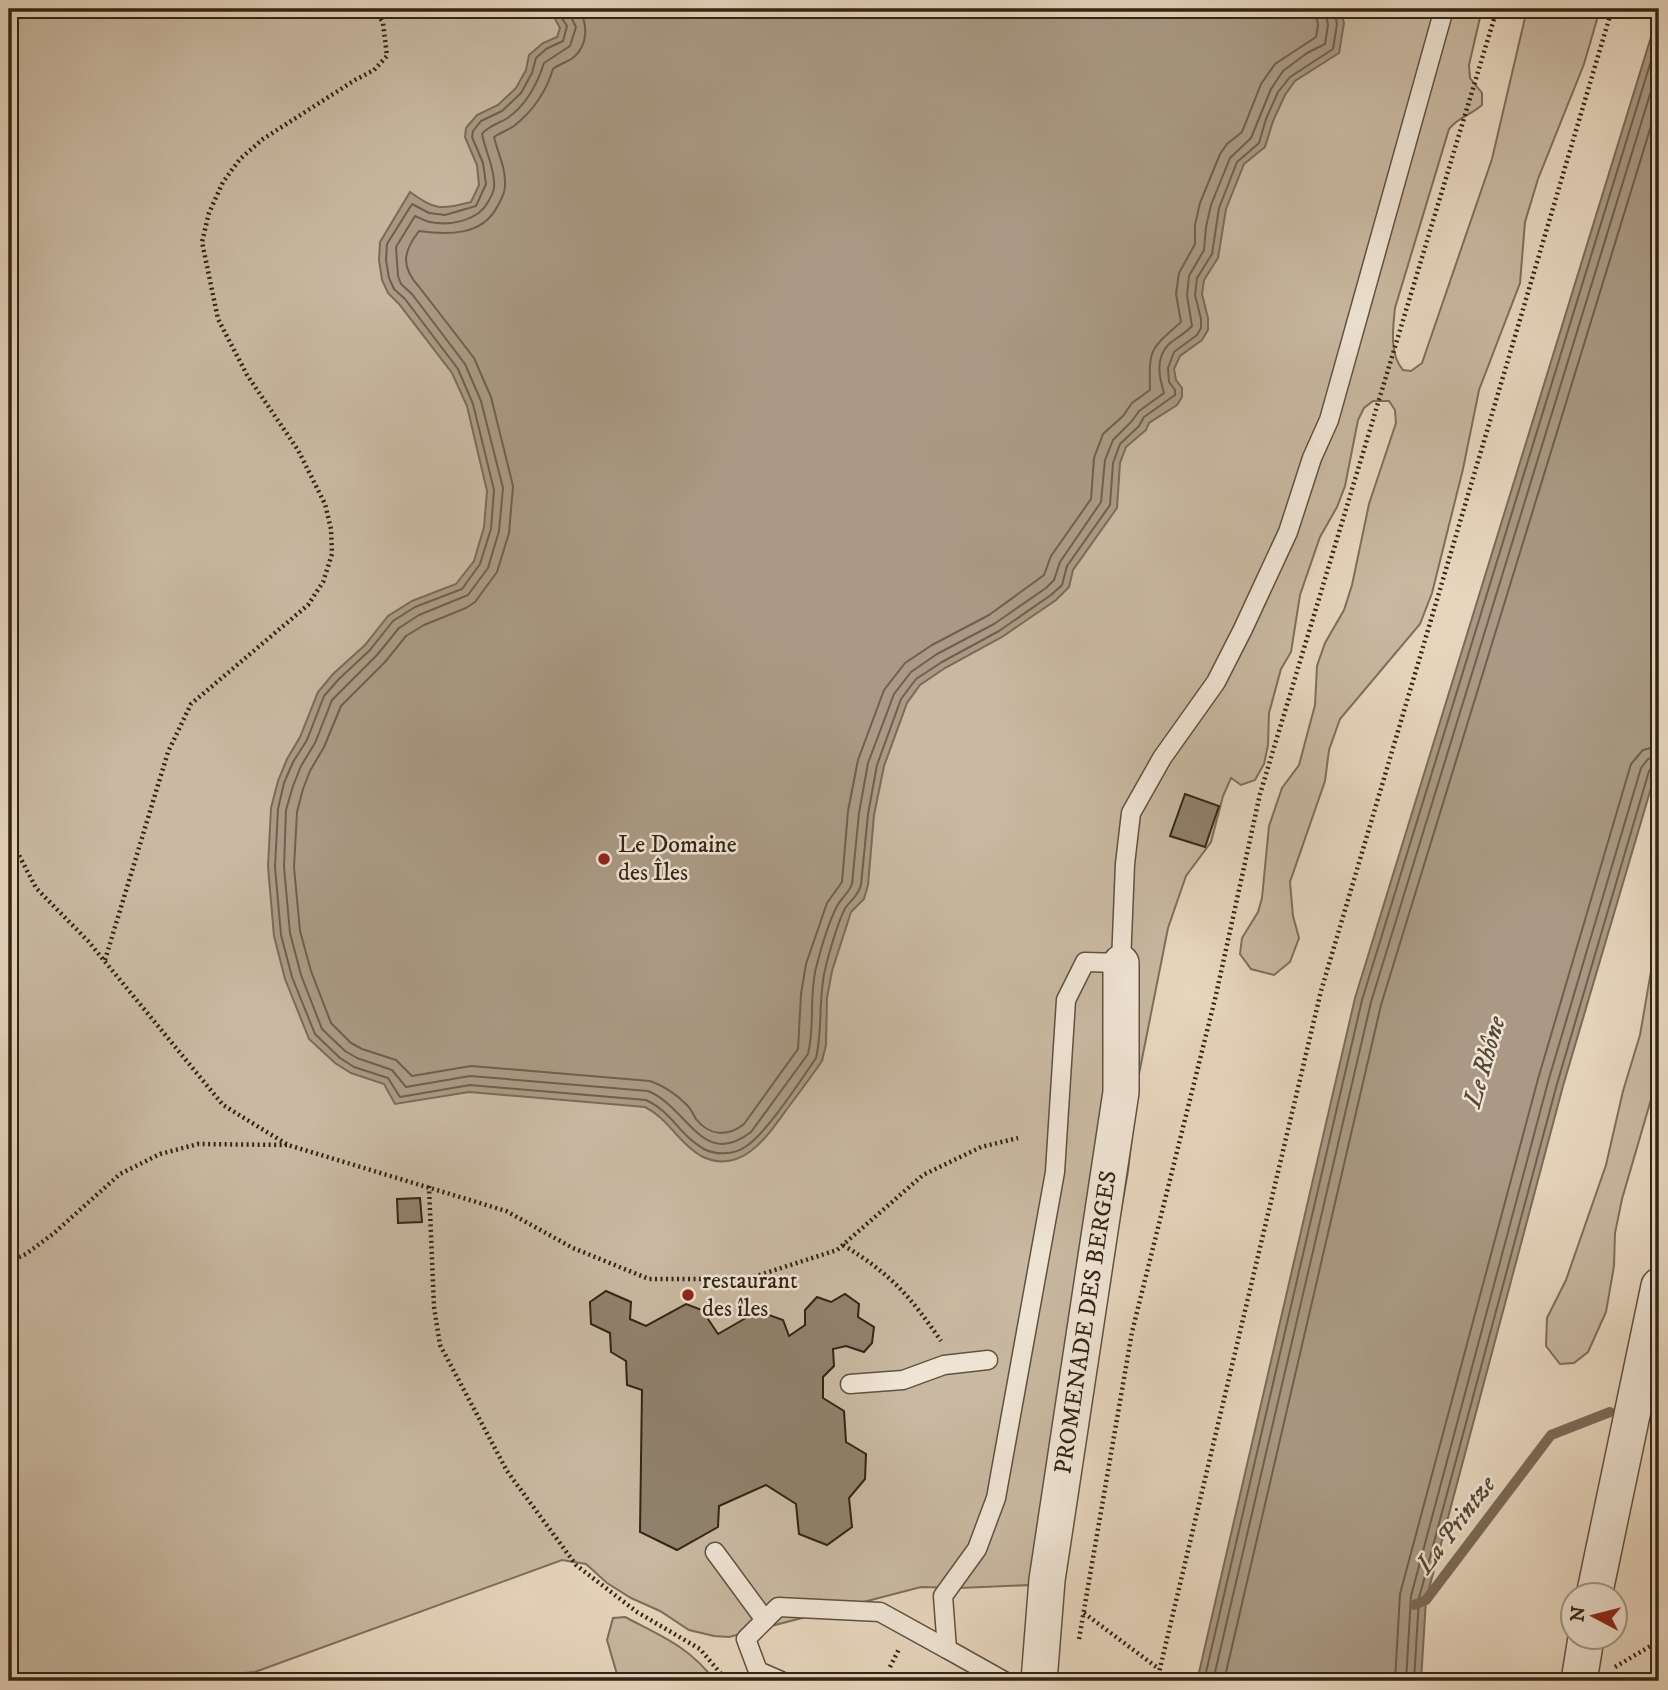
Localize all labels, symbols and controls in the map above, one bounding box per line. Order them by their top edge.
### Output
place label: Le Domaine des Îles [618,830,737,888]
marker: Le Domaine des Îles [596,851,612,867]
water label: Le Rhône [1456,1012,1514,1113]
street label: PROMENADE DES BERGES [1048,1169,1124,1476]
place label: restaurant des îles [702,1266,798,1324]
marker: restaurant des îles [680,1287,696,1303]
water label: La Printze [1407,1469,1504,1582]
north arrow [1560,1582,1630,1652]
text: N [1566,1605,1591,1623]

